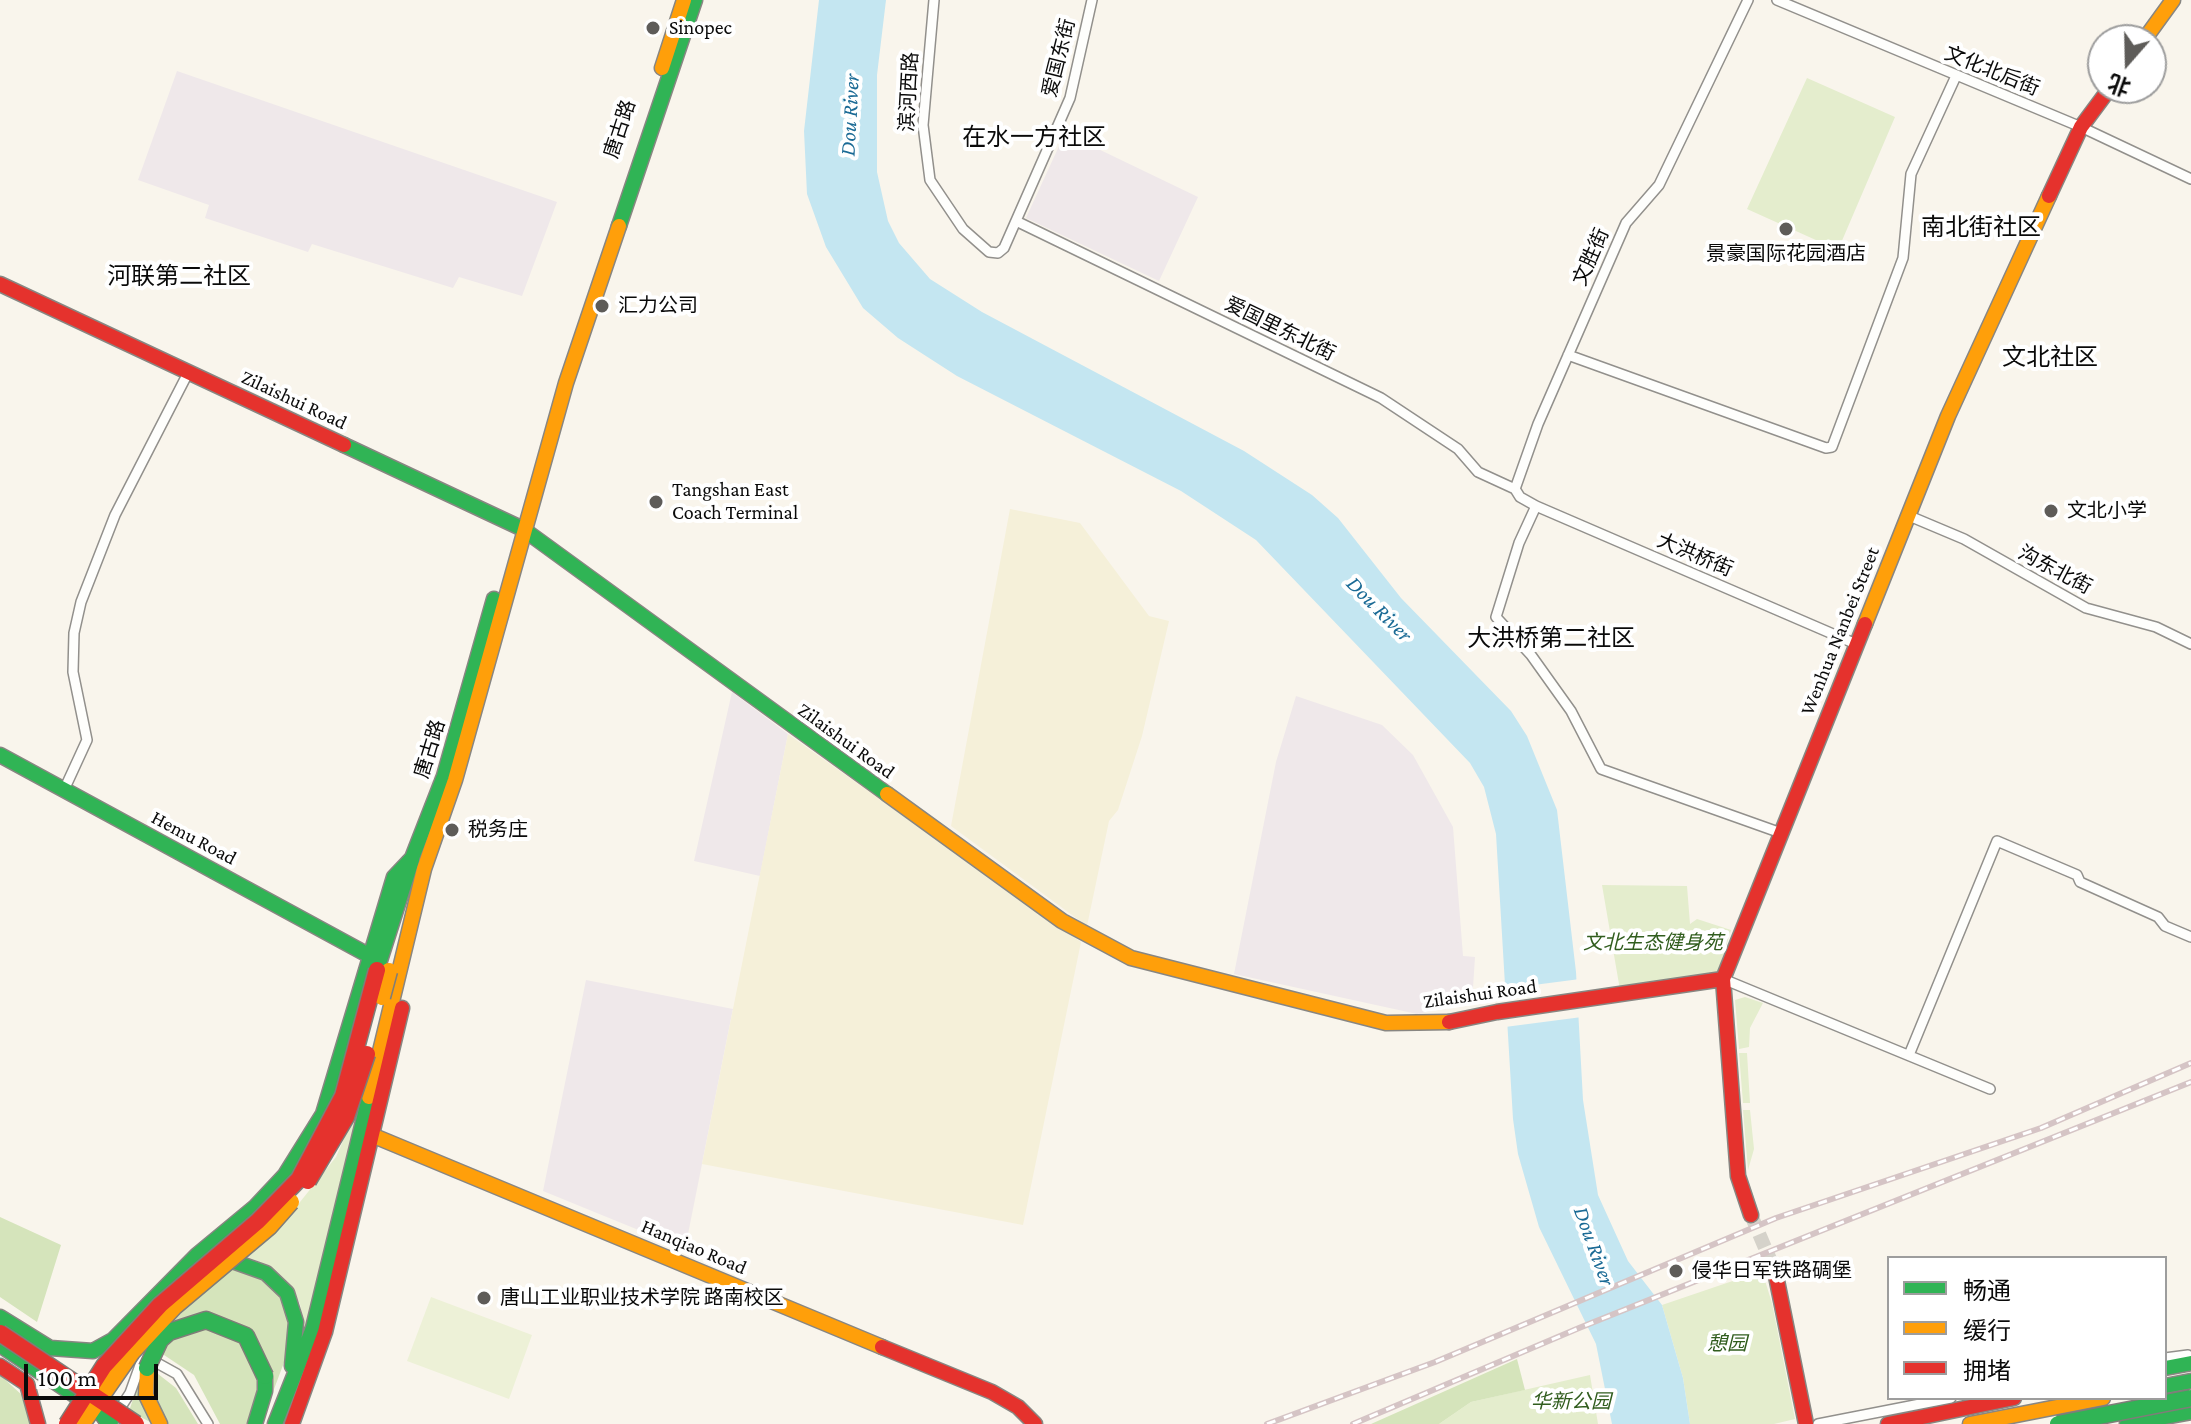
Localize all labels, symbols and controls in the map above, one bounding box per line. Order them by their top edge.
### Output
place label: Sinopec [669,16,732,40]
street label: 爱国东街 [1038,16,1080,100]
marker: Sinopec [644,19,662,37]
north arrow [2087,24,2167,104]
street label: 文化北后街 [1941,41,2043,101]
street label: 滨河西路 [895,51,923,133]
text: 北 [2105,70,2134,101]
water label: Dou River [835,73,865,157]
street label: 唐古路 [599,97,641,161]
district label: 在水一方社区 [962,124,1106,152]
district label: 南北街社区 [1921,214,2041,242]
marker: 景豪国际花园酒店 [1777,220,1795,238]
street label: 文胜街 [1568,225,1614,289]
place label: 景豪国际花园酒店 [1706,242,1866,266]
district label: 河联第二社区 [107,263,251,291]
street label: 爱国里东北街 [1221,292,1339,366]
place label: 汇力公司 [618,294,698,318]
marker: 汇力公司 [593,297,611,315]
district label: 文北社区 [2002,344,2098,372]
street label: Zilaishui Road [237,365,351,435]
place label: Tangshan East Coach Terminal [672,478,798,525]
marker: Tangshan East Coach Terminal [647,493,665,511]
place label: 文北小学 [2067,499,2147,523]
marker: 文北小学 [2042,502,2060,520]
street label: 大洪桥街 [1653,528,1737,582]
street label: 沟东北街 [2014,541,2096,599]
street label: Wenhua Nanbei Street [1795,543,1885,719]
water label: Dou River [1341,571,1417,647]
district label: 大洪桥第二社区 [1467,625,1635,653]
street label: Zilaishui Road [793,698,899,784]
street label: 唐古路 [410,717,450,781]
street label: Hemu Road [147,806,241,870]
place label: 税务庄 [468,818,528,842]
marker: 税务庄 [443,821,461,839]
park label: 文北生态健身苑 [1583,931,1723,955]
street label: Zilaishui Road [1422,974,1538,1014]
water label: Dou River [1568,1203,1620,1289]
street label: Hanqiao Road [638,1214,750,1280]
legend [1887,1256,2167,1400]
place label: 侵华日军铁路碉堡 [1692,1259,1852,1283]
marker: 侵华日军铁路碉堡 [1667,1262,1685,1280]
text: 畅通 [1963,1277,2011,1304]
place label: 唐山工业职业技术学院 路南校区 [500,1286,784,1310]
marker: 唐山工业职业技术学院 路南校区 [475,1289,493,1307]
text: 缓行 [1963,1317,2011,1344]
park label: 憩园 [1707,1332,1747,1356]
scale bar [28,1348,162,1398]
text: 拥堵 [1963,1357,2011,1384]
text: 100 m [38,1364,97,1391]
park label: 华新公园 [1531,1390,1611,1414]

